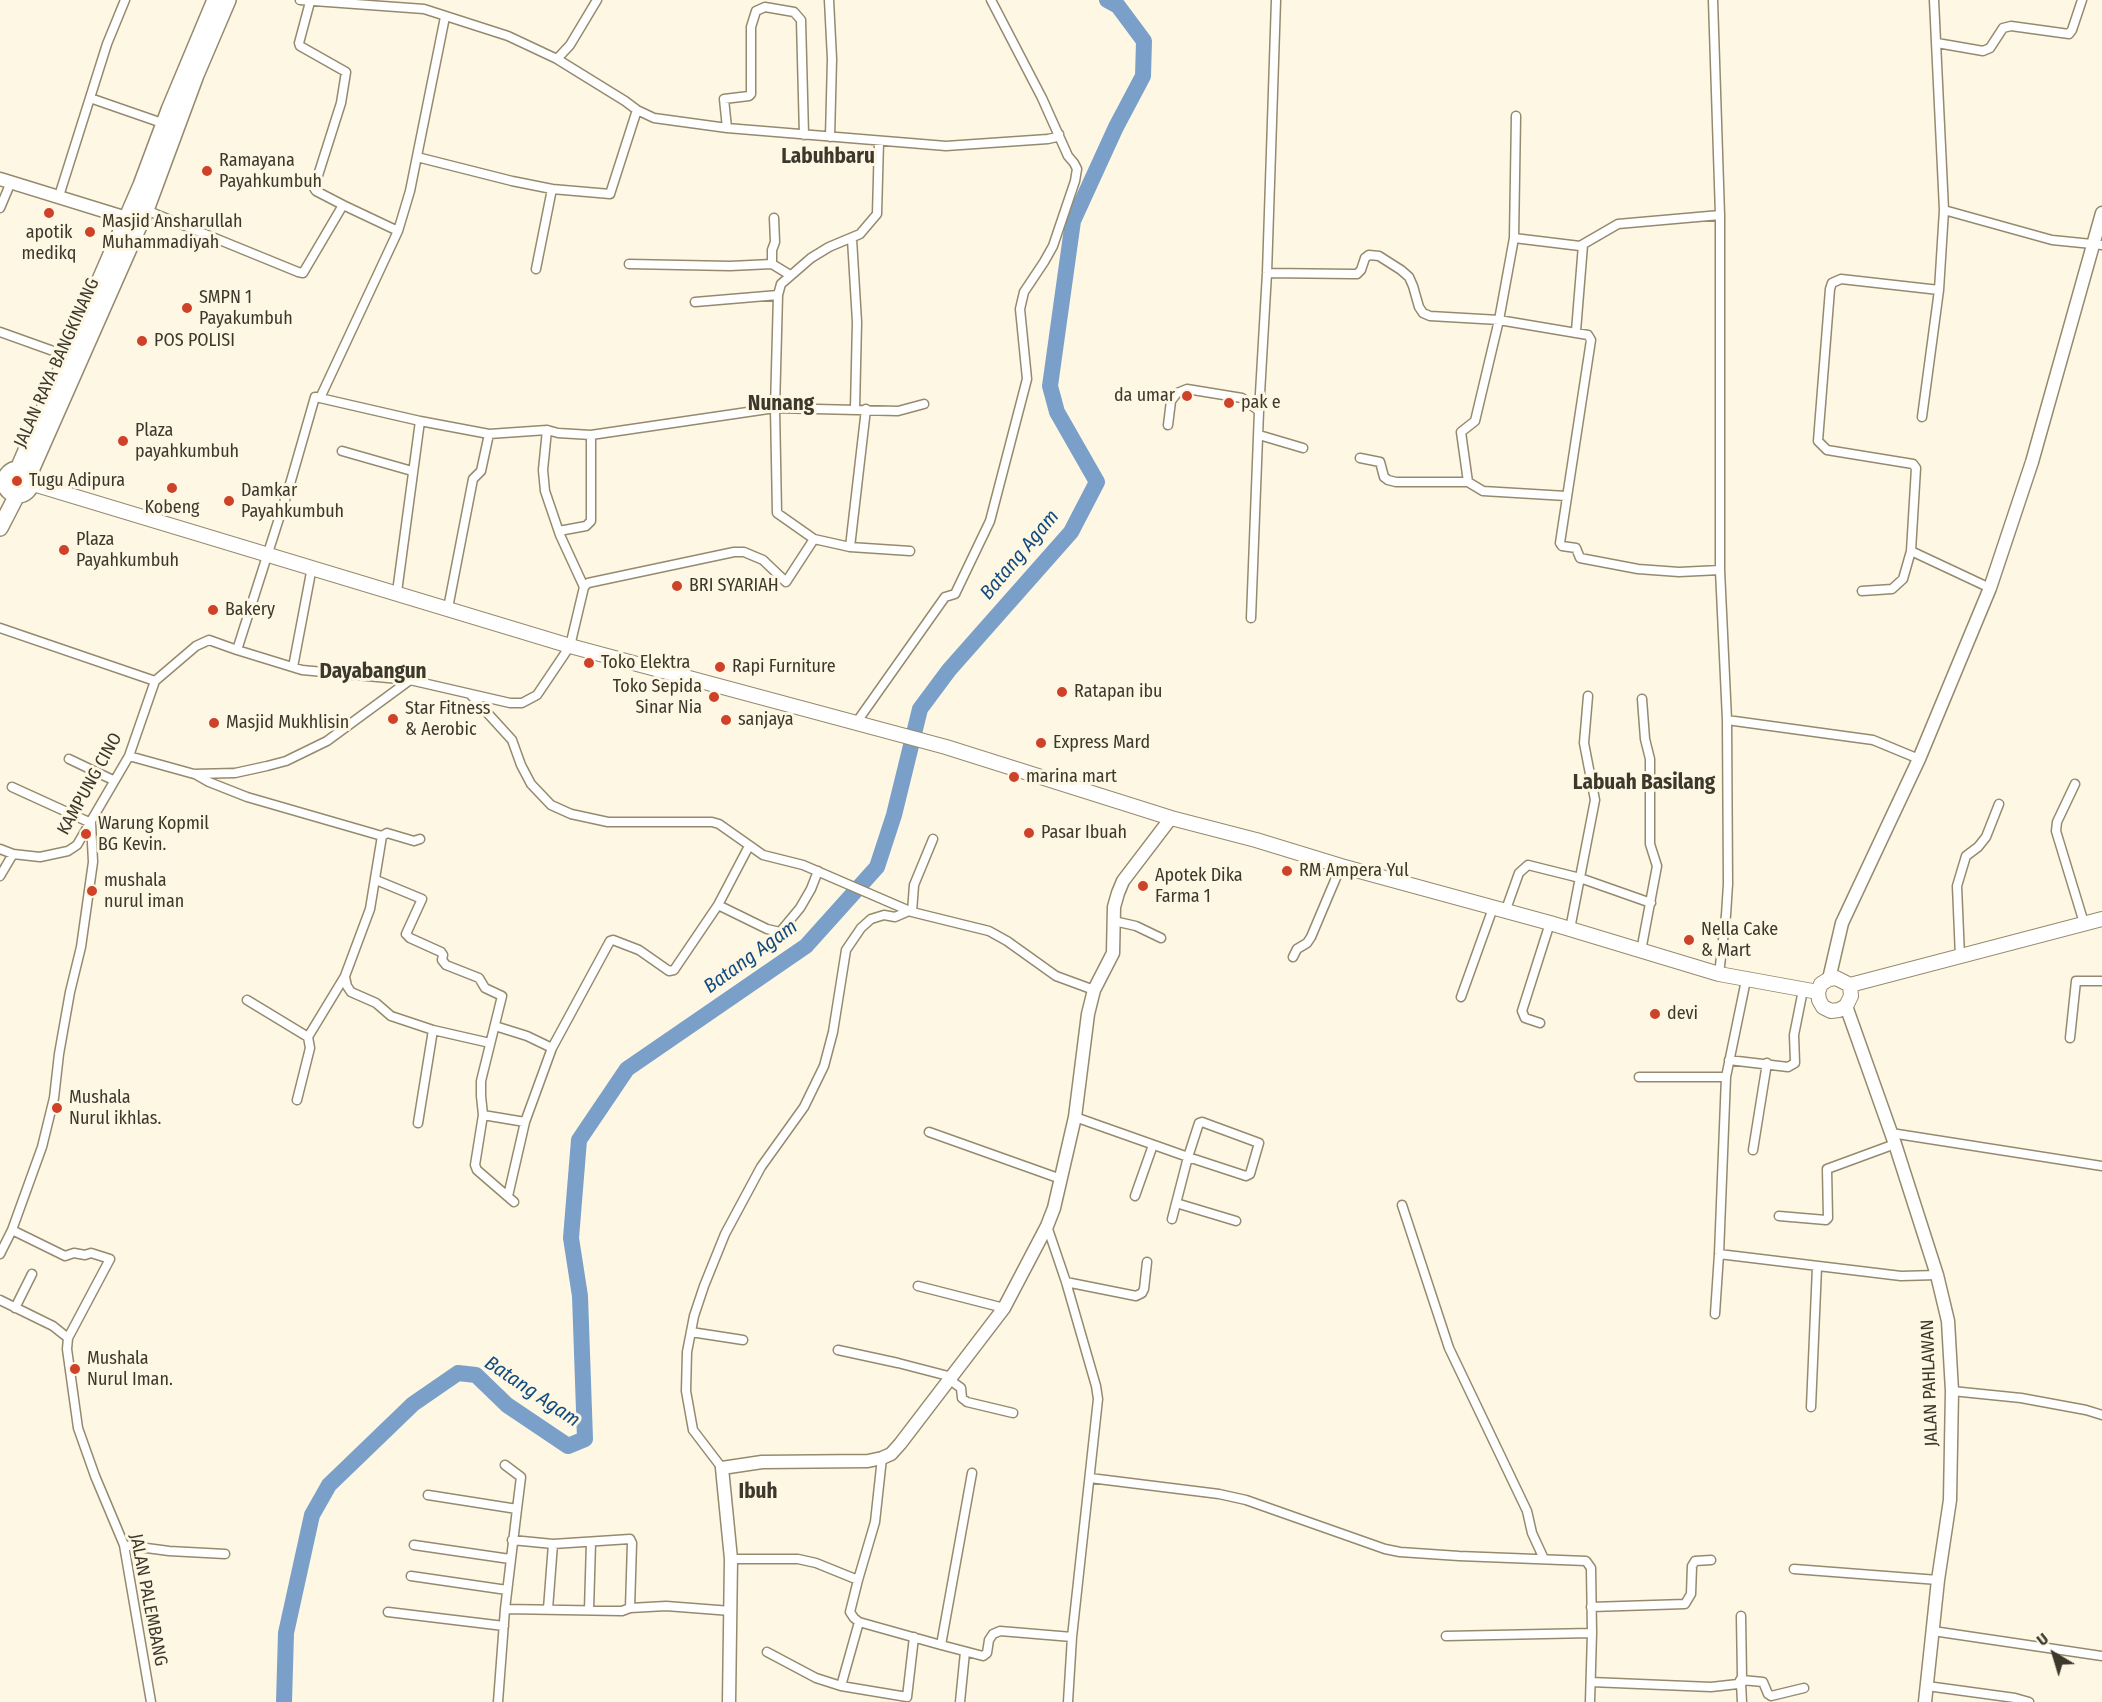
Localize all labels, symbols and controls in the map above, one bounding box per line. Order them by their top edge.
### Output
district label: Labuhbaru [781,144,875,170]
place label: Ramayana Payahkumbuh [219,150,322,192]
marker: Ramayana Payahkumbuh [200,164,214,178]
marker: apotik medikq [42,206,56,220]
place label: Masjid Ansharullah Muhammadiyah [102,211,242,254]
place label: apotik medikq [22,222,76,264]
marker: Masjid Ansharullah Muhammadiyah [83,225,97,239]
street label: JALAN RAYA BANGKINANG [10,275,104,451]
place label: SMPN 1 Payakumbuh [199,287,293,330]
marker: SMPN 1 Payakumbuh [180,301,194,315]
place label: POS POLISI [154,330,235,352]
marker: POS POLISI [135,334,149,348]
place label: da umar [1114,385,1175,407]
marker: da umar [1180,389,1194,403]
district label: Nunang [748,391,814,417]
place label: pak e [1241,392,1281,414]
marker: pak e [1222,396,1236,410]
place label: Plaza payahkumbuh [135,420,239,462]
marker: Plaza payahkumbuh [116,434,130,448]
place label: Tugu Adipura [29,470,125,492]
marker: Tugu Adipura [10,474,24,488]
place label: Damkar Payahkumbuh [241,480,344,522]
marker: Kobeng [165,481,179,495]
marker: Damkar Payahkumbuh [222,494,236,508]
place label: Kobeng [144,497,200,519]
water label: Batang Agam [975,505,1065,605]
place label: Plaza Payahkumbuh [76,529,179,572]
marker: Plaza Payahkumbuh [57,543,71,557]
place label: BRI SYARIAH [689,575,779,597]
marker: BRI SYARIAH [670,579,684,593]
place label: Bakery [225,599,275,621]
marker: Bakery [206,603,220,617]
place label: Toko Elektra [601,652,690,674]
marker: Toko Elektra [582,656,596,670]
place label: Rapi Furniture [732,656,836,678]
district label: Dayabangun [319,659,427,685]
marker: Rapi Furniture [713,660,727,674]
place label: Toko Sepida Sinar Nia [613,676,702,718]
place label: Ratapan ibu [1074,681,1163,703]
marker: Ratapan ibu [1055,685,1069,699]
marker: Toko Sepida Sinar Nia [707,690,721,704]
place label: Star Fitness & Aerobic [405,698,490,740]
place label: sanjaya [738,709,794,731]
place label: Masjid Mukhlisin [226,712,349,734]
marker: Star Fitness & Aerobic [386,712,400,726]
marker: sanjaya [719,713,733,727]
marker: Masjid Mukhlisin [207,716,221,730]
street label: KAMPUNG CINO [53,729,127,839]
place label: Express Mard [1053,732,1150,754]
marker: Express Mard [1034,736,1048,750]
place label: marina mart [1026,766,1117,788]
marker: marina mart [1007,770,1021,784]
district label: Labuah Basilang [1573,770,1715,796]
place label: Warung Kopmil BG Kevin. [98,813,209,856]
place label: Pasar Ibuah [1041,822,1127,844]
marker: Pasar Ibuah [1022,826,1036,840]
marker: Warung Kopmil BG Kevin. [79,827,93,841]
place label: RM Ampera Yul [1299,860,1409,882]
marker: RM Ampera Yul [1280,864,1294,878]
place label: Apotek Dika Farma 1 [1155,865,1243,908]
place label: mushala nurul iman [104,870,184,912]
marker: Apotek Dika Farma 1 [1136,879,1150,893]
marker: mushala nurul iman [85,884,99,898]
water label: Batang Agam [699,915,803,999]
place label: Nella Cake & Mart [1701,919,1778,962]
marker: Nella Cake & Mart [1682,933,1696,947]
place label: devi [1667,1003,1698,1025]
marker: devi [1648,1007,1662,1021]
place label: Mushala Nurul ikhlas. [69,1087,161,1130]
marker: Mushala Nurul ikhlas. [50,1101,64,1115]
street label: JALAN PAHLAWAN [1917,1319,1943,1447]
place label: Mushala Nurul Iman. [87,1348,173,1390]
water label: Batang Agam [480,1351,584,1433]
marker: Mushala Nurul Iman. [68,1362,82,1376]
district label: Ibuh [739,1479,777,1505]
street label: JALAN PALEMBANG [125,1532,171,1668]
north arrow [2024,1624,2084,1684]
text: U [2033,1629,2052,1650]

